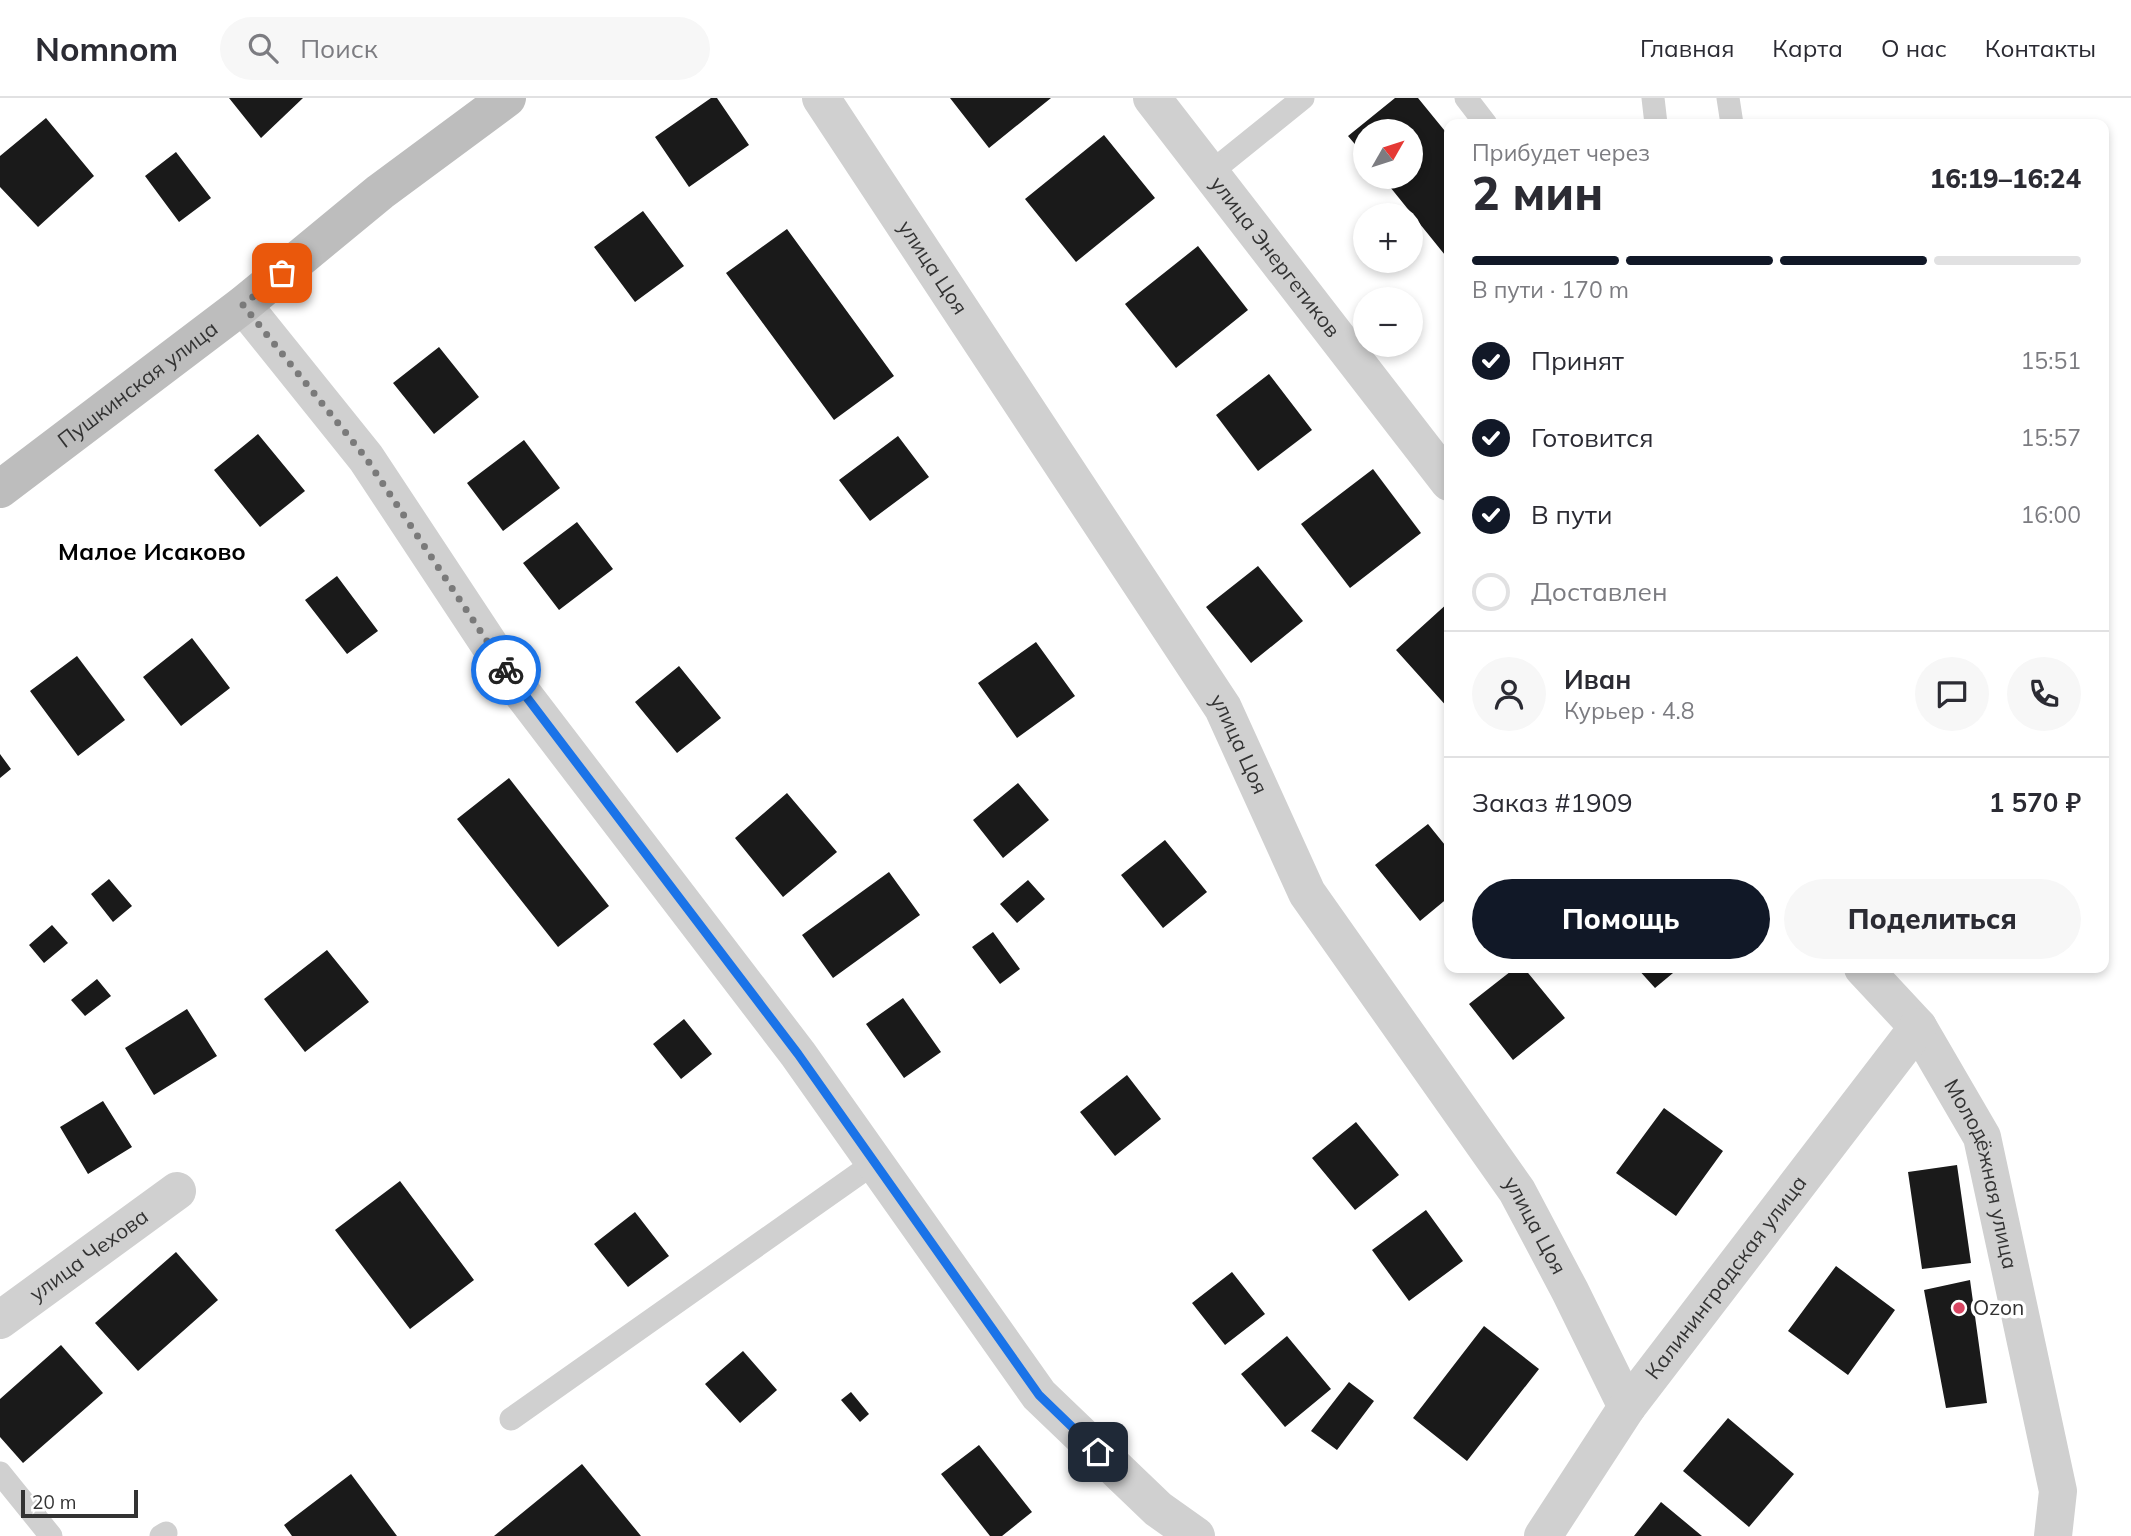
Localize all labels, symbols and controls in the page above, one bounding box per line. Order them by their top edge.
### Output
search box [220,17,710,80]
text: Nomnom [35,28,178,69]
icon: search [244,29,282,67]
text: Поиск [300,32,378,65]
text: Главная [1640,33,1734,63]
text: Карта [1772,33,1843,63]
text: О нас [1881,33,1947,63]
text: Контакты [1985,33,2096,63]
north arrow [1353,119,1423,189]
map controls [1353,119,1423,357]
text: Прибудет через [1472,138,1650,167]
text: 16:19–16:24 [1930,162,2081,195]
text: 2 мин [1472,164,1603,222]
street label: улица Энергетиков [1205,171,1346,342]
button: + [1353,203,1423,273]
street label: улица Цоя [893,215,974,319]
pin [252,243,312,303]
icon: bag [263,254,301,292]
text: В пути · 170 m [1472,275,1629,304]
button: − [1353,287,1423,357]
street label: Пушкинская улица [52,315,222,453]
icon: check [1472,342,1510,380]
text: Принят [1531,344,1624,377]
text: 15:51 [2021,346,2081,375]
icon: check [1472,419,1510,457]
text: Готовится [1531,421,1654,454]
text: 15:57 [2021,423,2081,452]
icon: check [1472,496,1510,534]
text: В пути [1531,498,1612,531]
text: 16:00 [2021,500,2081,529]
district label: Малое Исаково [58,536,246,566]
text: Доставлен [1531,575,1668,608]
courier [471,635,541,705]
icon: bike [487,651,525,689]
button: person [1472,657,1546,731]
button: chat [1915,657,1989,731]
button: phone [2007,657,2081,731]
text: Иван [1564,663,1631,696]
street label: улица Цоя [1205,688,1274,798]
text: Курьер · 4.8 [1564,696,1695,725]
text: Заказ #1909 [1472,786,1633,819]
text: 1 570 ₽ [1989,786,2081,819]
button: Помощь [1472,879,1770,959]
button: Поделиться [1784,879,2081,959]
street label: Молодёжная улица [1939,1074,2024,1271]
street label: Калининградская улица [1639,1170,1812,1384]
street label: улица Цоя [1499,1171,1573,1278]
street label: улица Чехова [24,1202,153,1306]
place label: Ozon [1973,1294,2024,1320]
marker: Ozon [1951,1300,1967,1316]
pin [1068,1422,1128,1482]
icon: home [1079,1433,1117,1471]
scale bar [21,1487,138,1519]
text: 20 m [32,1490,76,1514]

